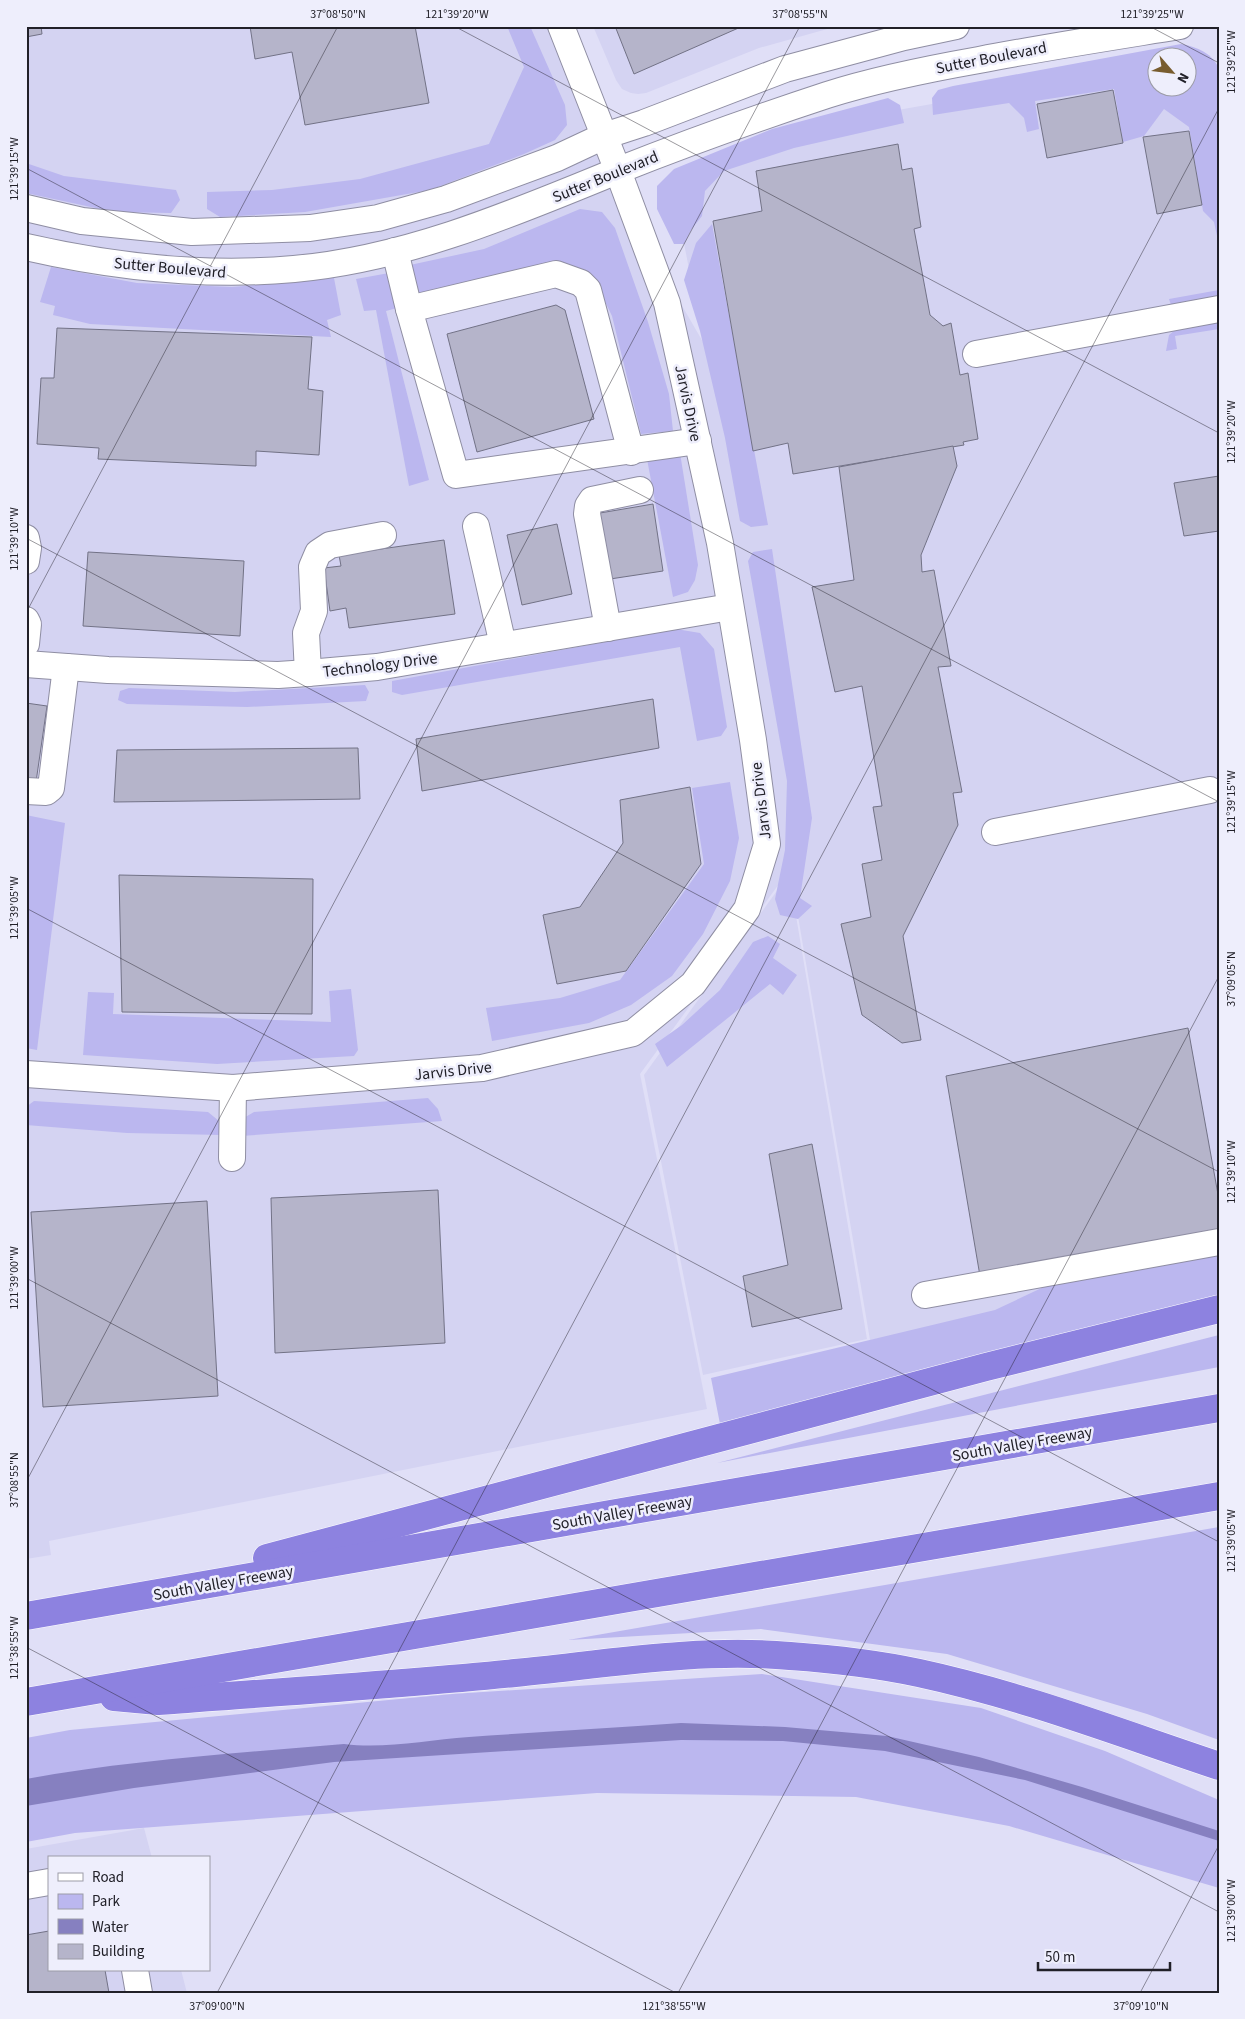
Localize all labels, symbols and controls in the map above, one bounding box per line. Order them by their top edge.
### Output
text: 37°08'50"N [310,6,366,23]
text: 121°39'20"W [425,6,489,23]
text: 37°08'55"N [772,6,828,23]
text: 121°39'25"W [1120,6,1184,23]
text: 121°39'25"W [1223,30,1240,94]
street label: Sutter Boulevard [934,36,1049,80]
north arrow [1148,48,1198,98]
text: N [1172,69,1194,86]
text: 121°39'15"W [6,137,23,201]
street label: Sutter Boulevard [549,146,662,208]
street label: Sutter Boulevard [113,252,227,284]
street label: Jarvis Drive [669,363,707,444]
text: 121°39'20"W [1223,400,1240,464]
text: 121°39'10"W [6,507,23,571]
street label: Technology Drive [322,647,439,683]
street label: Jarvis Drive [745,761,777,841]
text: 121°39'15"W [1223,770,1240,834]
text: 121°39'05"W [6,876,23,940]
text: 37°09'05"N [1223,951,1240,1007]
street label: Jarvis Drive [413,1056,493,1086]
text: 121°39'10"W [1223,1140,1240,1204]
text: 121°39'00"W [6,1246,23,1310]
street label: South Valley Freeway [950,1421,1094,1467]
text: 37°08'55"N [6,1452,23,1508]
street label: South Valley Freeway [550,1490,694,1536]
text: 121°39'05"W [1223,1509,1240,1573]
street label: South Valley Freeway [151,1560,295,1606]
text: 121°38'55"W [6,1616,23,1680]
legend [48,1856,210,1972]
text: Road [92,1867,124,1888]
text: 121°39'00"W [1223,1879,1240,1943]
text: Park [92,1891,121,1912]
text: Water [92,1917,129,1938]
scale bar [1038,1939,1170,1971]
text: Building [92,1941,145,1962]
text: 50 m [1045,1947,1075,1968]
text: 37°09'00"N [189,1998,245,2015]
text: 121°38'55"W [642,1998,706,2015]
text: 37°09'10"N [1113,1998,1169,2015]

